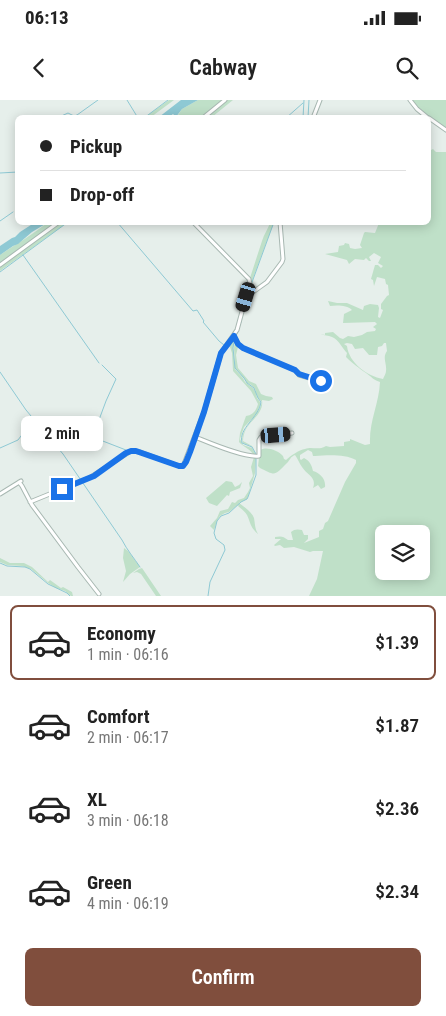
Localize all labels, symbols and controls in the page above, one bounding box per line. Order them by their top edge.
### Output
text: 06:13 [25,6,69,29]
icon: back [25,54,53,82]
icon: search [393,54,421,82]
text: Cabway [189,55,257,80]
text: Pickup [70,135,122,158]
text: Drop-off [70,183,134,206]
car [234,280,257,314]
route start [310,370,332,392]
callout: 2 min [21,416,103,452]
text: 2 min [44,424,80,443]
car [260,426,291,444]
route end [51,478,73,500]
map controls [375,525,430,580]
button: layers [375,525,430,580]
icon: car [27,620,72,665]
text: Economy [87,622,156,645]
text: $1.39 [375,631,419,654]
text: 1 min · 06:16 [87,645,169,664]
icon: car [27,703,72,748]
text: Comfort [87,705,150,728]
text: $1.87 [375,714,419,737]
text: 2 min · 06:17 [87,728,169,747]
icon: car [27,786,72,831]
text: XL [87,788,107,811]
text: $2.36 [375,797,419,820]
text: 3 min · 06:18 [87,811,169,830]
icon: car [27,869,72,914]
text: Green [87,871,132,894]
text: $2.34 [375,880,419,903]
text: 4 min · 06:19 [87,894,169,913]
button: Confirm [25,948,421,1006]

